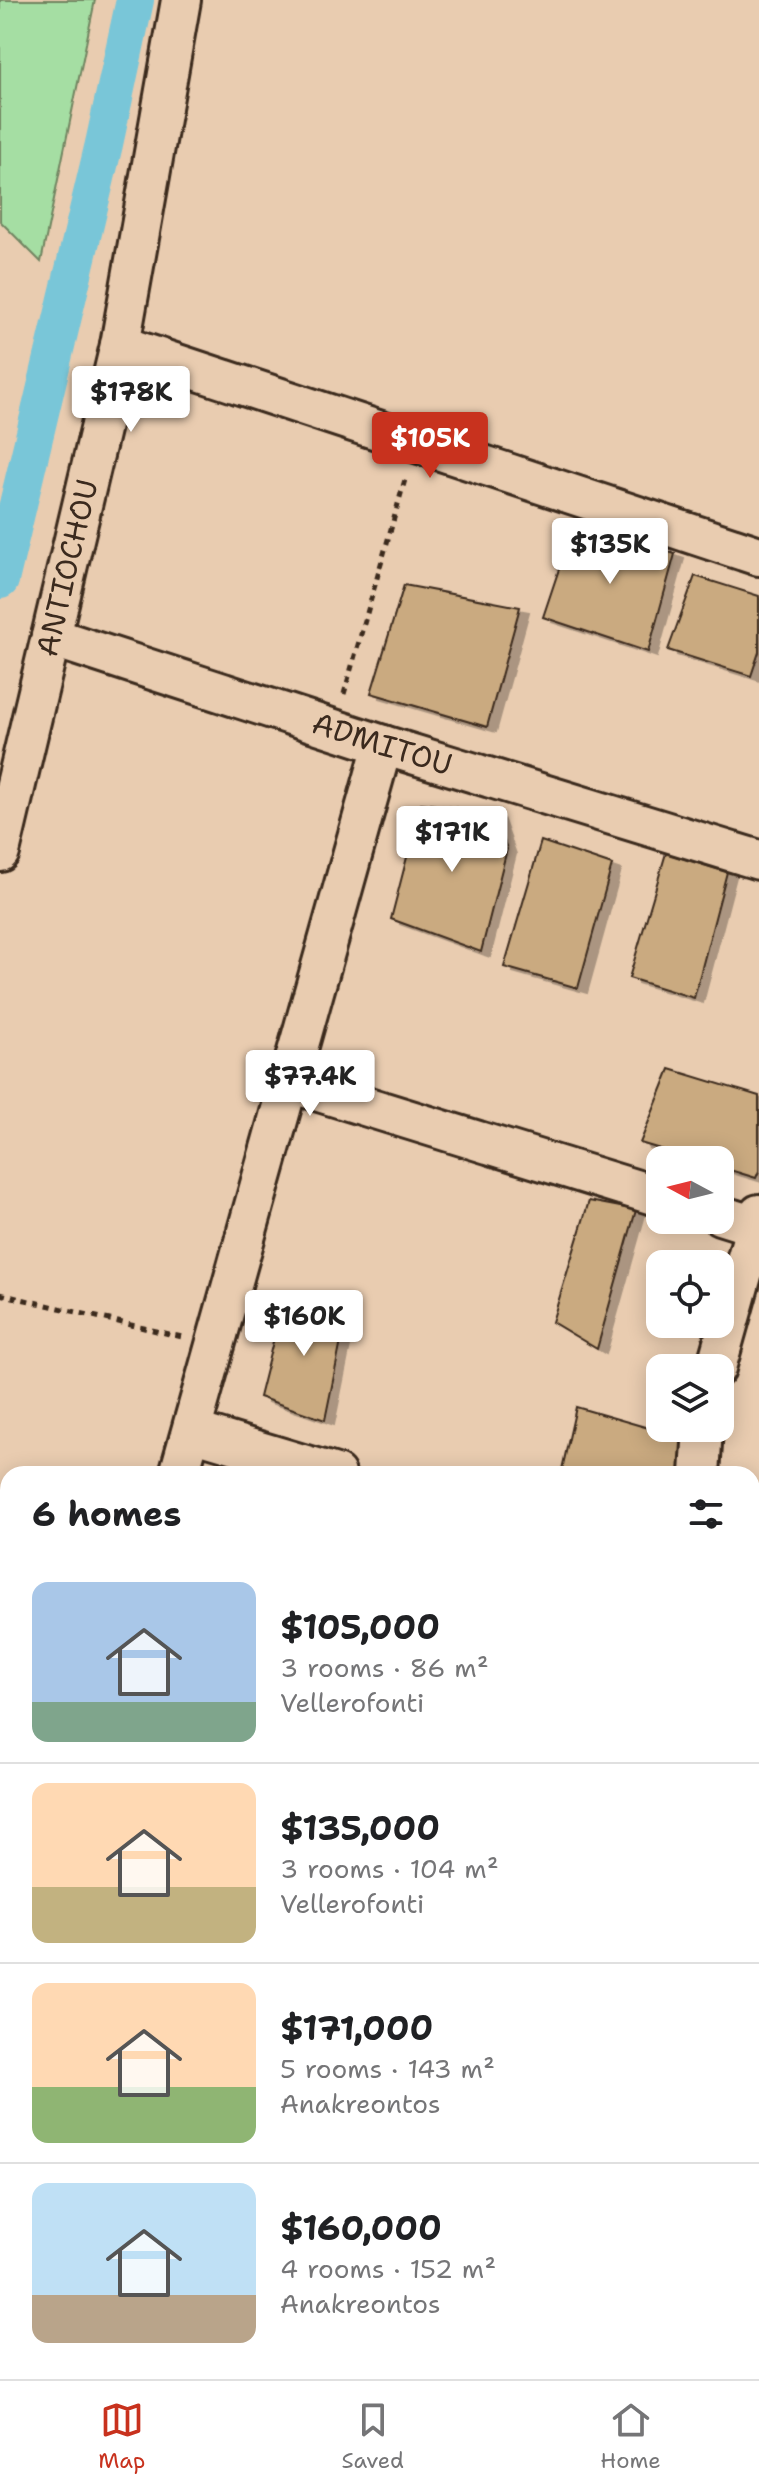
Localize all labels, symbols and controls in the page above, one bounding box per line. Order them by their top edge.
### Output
pin: $178K [75,366,187,434]
text: $178K [90,374,172,409]
pin: $105K [374,412,486,480]
text: $105K [390,420,470,455]
street label: ANTIOCHOU [26,475,108,660]
pin: $135K [554,518,666,586]
text: $135K [570,526,650,561]
street label: ADMITOU [307,702,457,785]
pin: $171K [396,806,508,874]
text: $171K [414,814,490,849]
pin: $77.4K [245,1050,375,1118]
text: $77.4K [264,1058,356,1093]
north arrow [646,1146,734,1234]
map controls [646,1146,734,1442]
button: locate [646,1250,734,1338]
pin: $160K [248,1290,360,1358]
text: $160K [263,1298,345,1333]
button: layers [646,1354,734,1442]
text: 6 homes [32,1491,181,1537]
icon: filters [684,1492,728,1536]
text: $105,000 [280,1604,440,1650]
icon: home [96,1614,192,1710]
text: 3 rooms · 86 m² [280,1650,489,1685]
text: Vellerofonti [280,1685,424,1720]
text: $135,000 [280,1805,440,1851]
icon: home [96,1815,192,1911]
text: 3 rooms · 104 m² [280,1851,499,1886]
text: Vellerofonti [280,1886,424,1921]
text: $171,000 [280,2005,433,2051]
icon: home [96,2015,192,2111]
text: 5 rooms · 143 m² [280,2051,495,2086]
text: Anakreontos [280,2086,441,2121]
text: $160,000 [280,2205,442,2251]
icon: home [96,2215,192,2311]
text: 4 rooms · 152 m² [280,2251,496,2286]
text: Anakreontos [280,2286,441,2321]
tab: Map [98,2398,145,2475]
tab: Saved [342,2398,404,2475]
tab: Home [600,2398,661,2475]

